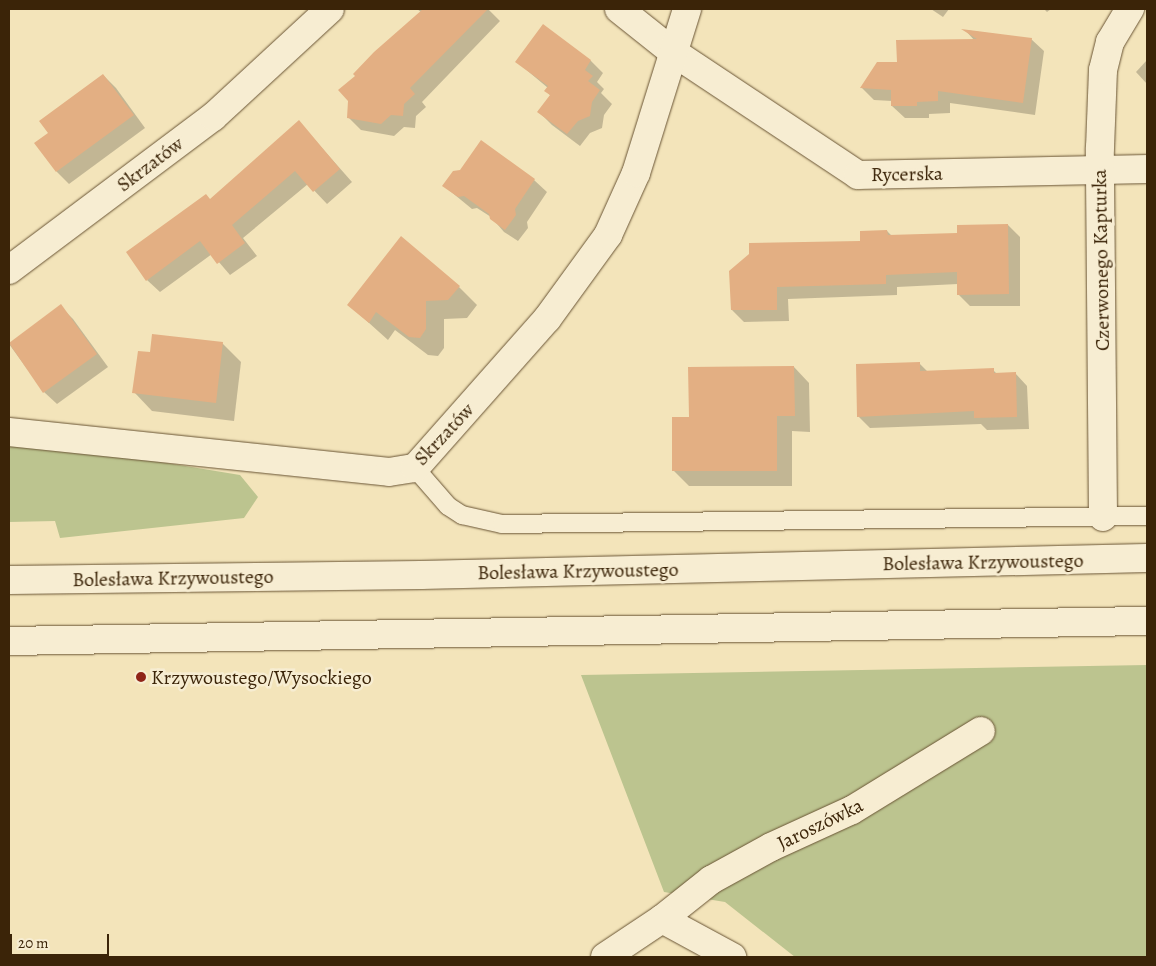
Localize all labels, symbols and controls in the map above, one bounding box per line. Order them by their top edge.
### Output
street label: Skrzatów [112,131,188,197]
street label: Rycerska [871,161,943,187]
street label: Czerwonego Kapturka [1087,169,1115,351]
street label: Skrzatów [409,398,479,470]
street label: Bolesława Krzywoustego [882,548,1084,576]
street label: Bolesława Krzywoustego [477,557,679,585]
street label: Bolesława Krzywoustego [72,564,274,592]
place label: Krzywoustego/Wysockiego [151,665,372,689]
marker: Krzywoustego/Wysockiego [135,671,147,683]
street label: Jaroszówka [773,793,867,855]
scale bar [12,924,111,956]
text: 20 m [18,933,49,953]

